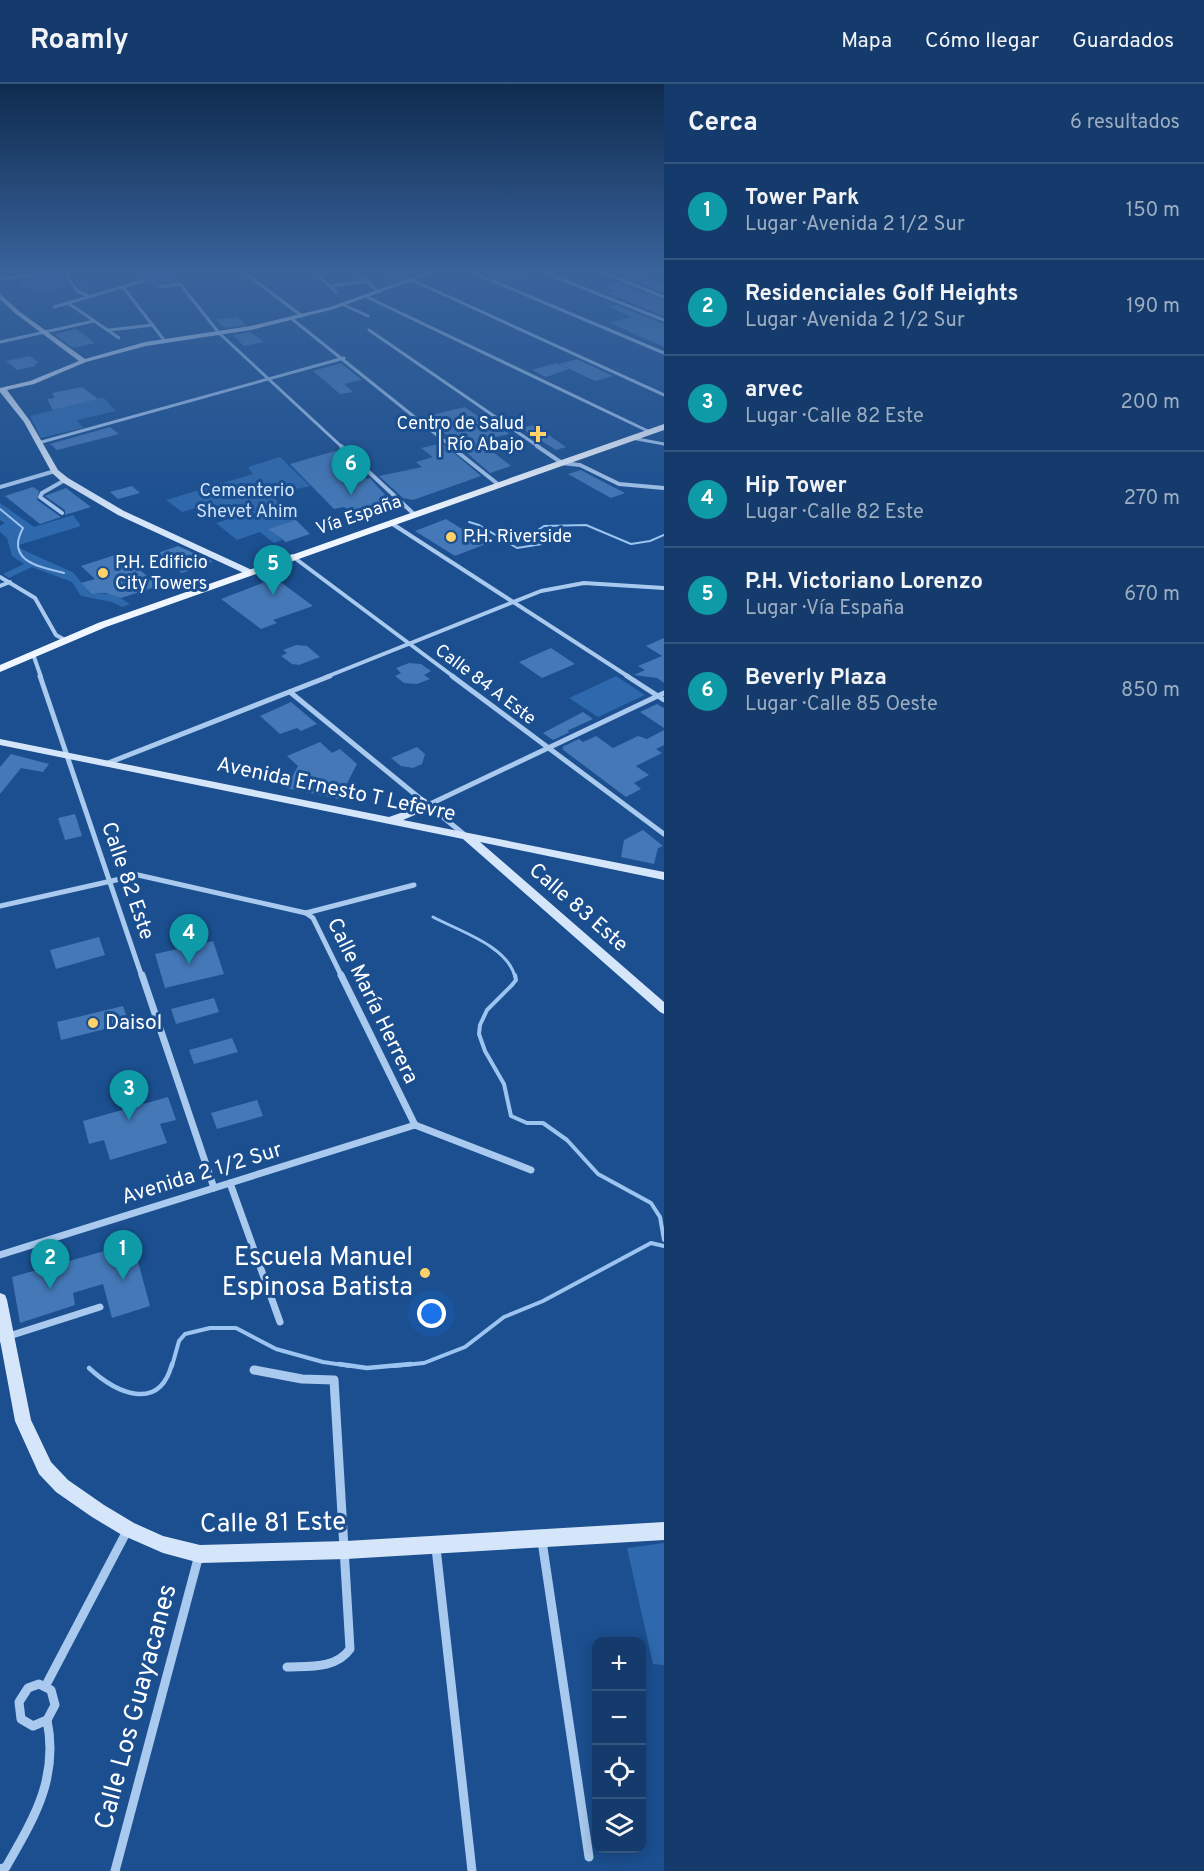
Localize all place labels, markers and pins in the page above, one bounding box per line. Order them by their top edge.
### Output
place label: Centro de Salud | Río Abajo [396,413,524,457]
marker: Centro de Salud | Río Abajo [529,425,547,443]
pin: 6 [332,446,370,495]
place label: P.H. Riverside [463,526,572,549]
marker: P.H. Riverside [444,530,458,544]
pin: 5 [254,546,292,595]
place label: P.H. Edificio City Towers [115,552,208,596]
marker: P.H. Edificio City Towers [96,566,110,580]
pin: 4 [170,914,208,964]
place label: Daisol [105,1010,162,1037]
marker: Daisol [86,1016,100,1030]
pin: 3 [110,1070,148,1120]
pin: 1 [104,1230,142,1280]
pin: 2 [31,1240,70,1289]
place label: Escuela Manuel Espinosa Batista [222,1242,413,1305]
marker: Escuela Manuel Espinosa Batista [418,1266,432,1280]

